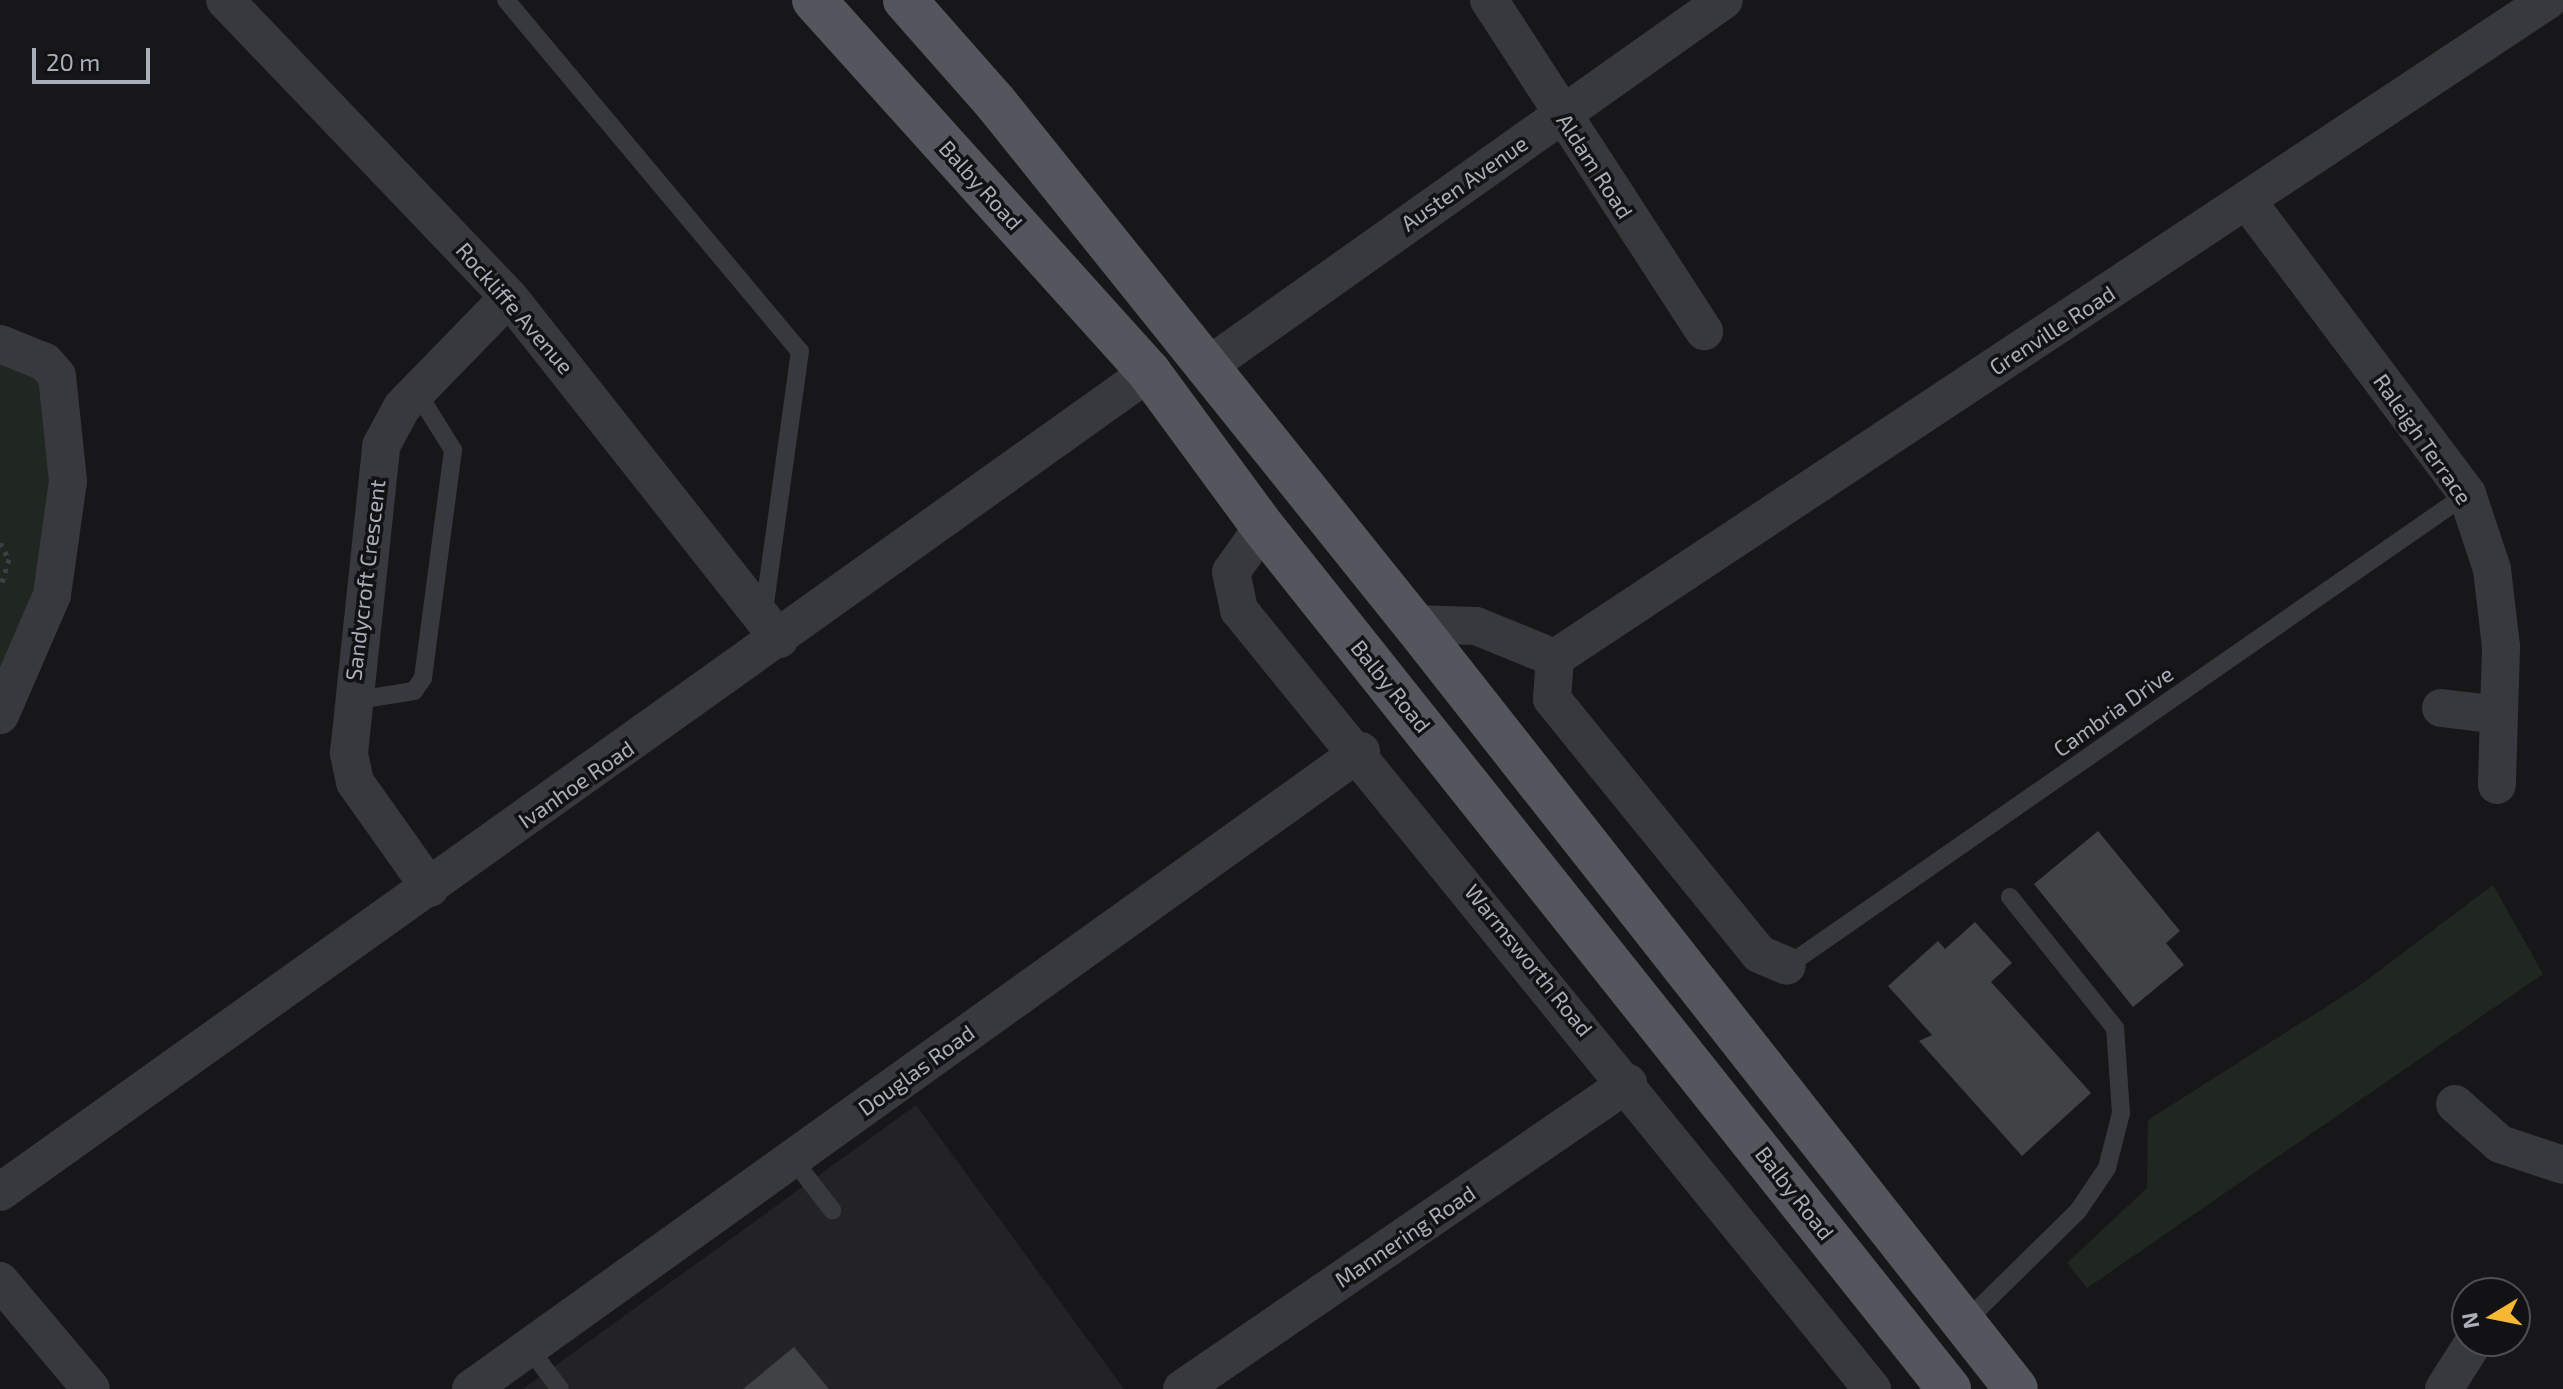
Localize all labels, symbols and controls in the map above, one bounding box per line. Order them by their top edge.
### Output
scale bar [36,32,154,82]
text: 20 m [46,47,100,76]
street label: Aldam Road [1551,109,1639,223]
street label: Austen Avenue [1395,129,1533,237]
street label: Balby Road [934,135,1028,235]
street label: Rockliffe Avenue [451,237,579,379]
street label: Grenville Road [1984,280,2120,380]
street label: Raleigh Terrace [2368,368,2478,510]
street label: Sandycroft Crescent [340,478,390,682]
street label: Balby Road [1346,634,1436,738]
street label: Cambria Drive [2048,660,2178,762]
street label: Ivanhoe Road [513,735,639,833]
street label: Warmsworth Road [1460,879,1598,1041]
street label: Douglas Road [853,1019,979,1121]
street label: Balby Road [1750,1141,1840,1245]
street label: Mannering Road [1330,1179,1480,1293]
north arrow [2451,1277,2531,1357]
text: N [2455,1311,2484,1331]

